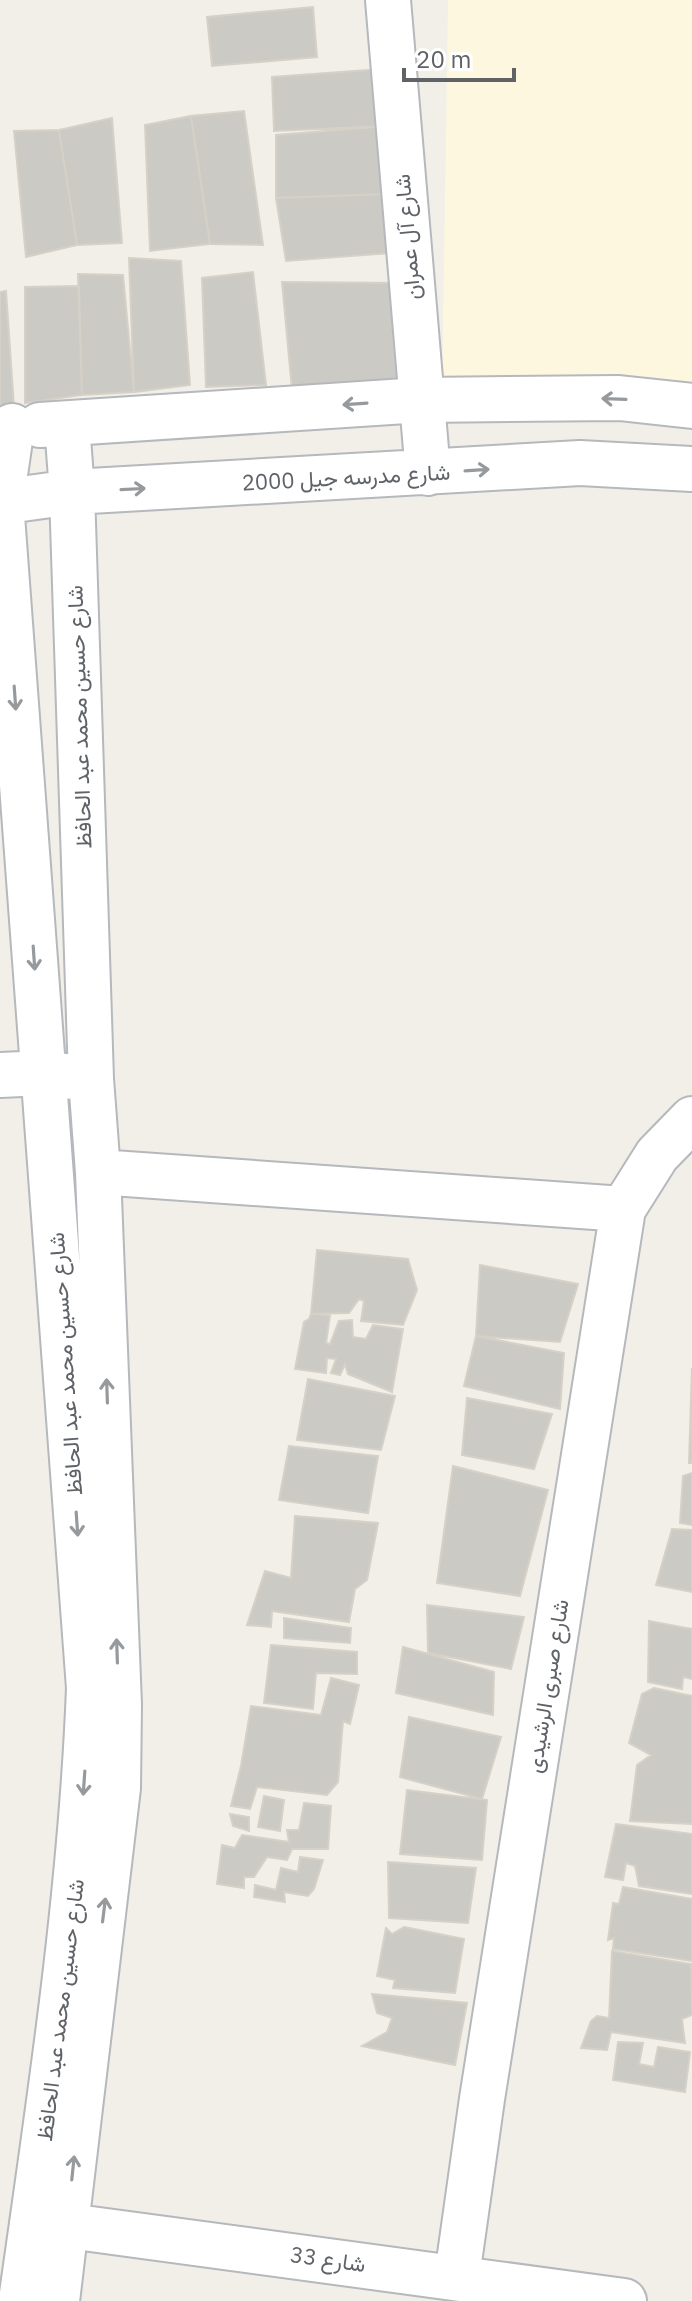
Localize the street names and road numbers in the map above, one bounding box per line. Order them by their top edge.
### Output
street label: شارع آل عمران [387,173,427,301]
street label: شارع مدرسه جيل 2000 [241,457,451,497]
street label: شارع حسين محمد عبد الحافظ [59,585,99,849]
street label: شارع حسين محمد عبد الحافظ [41,1231,89,1497]
street label: شارع صبرى الرشيدى [518,1597,576,1775]
street label: شارع حسين محمد عبد الحافظ [29,1877,91,2143]
street label: شارع 33 [288,2239,368,2279]

